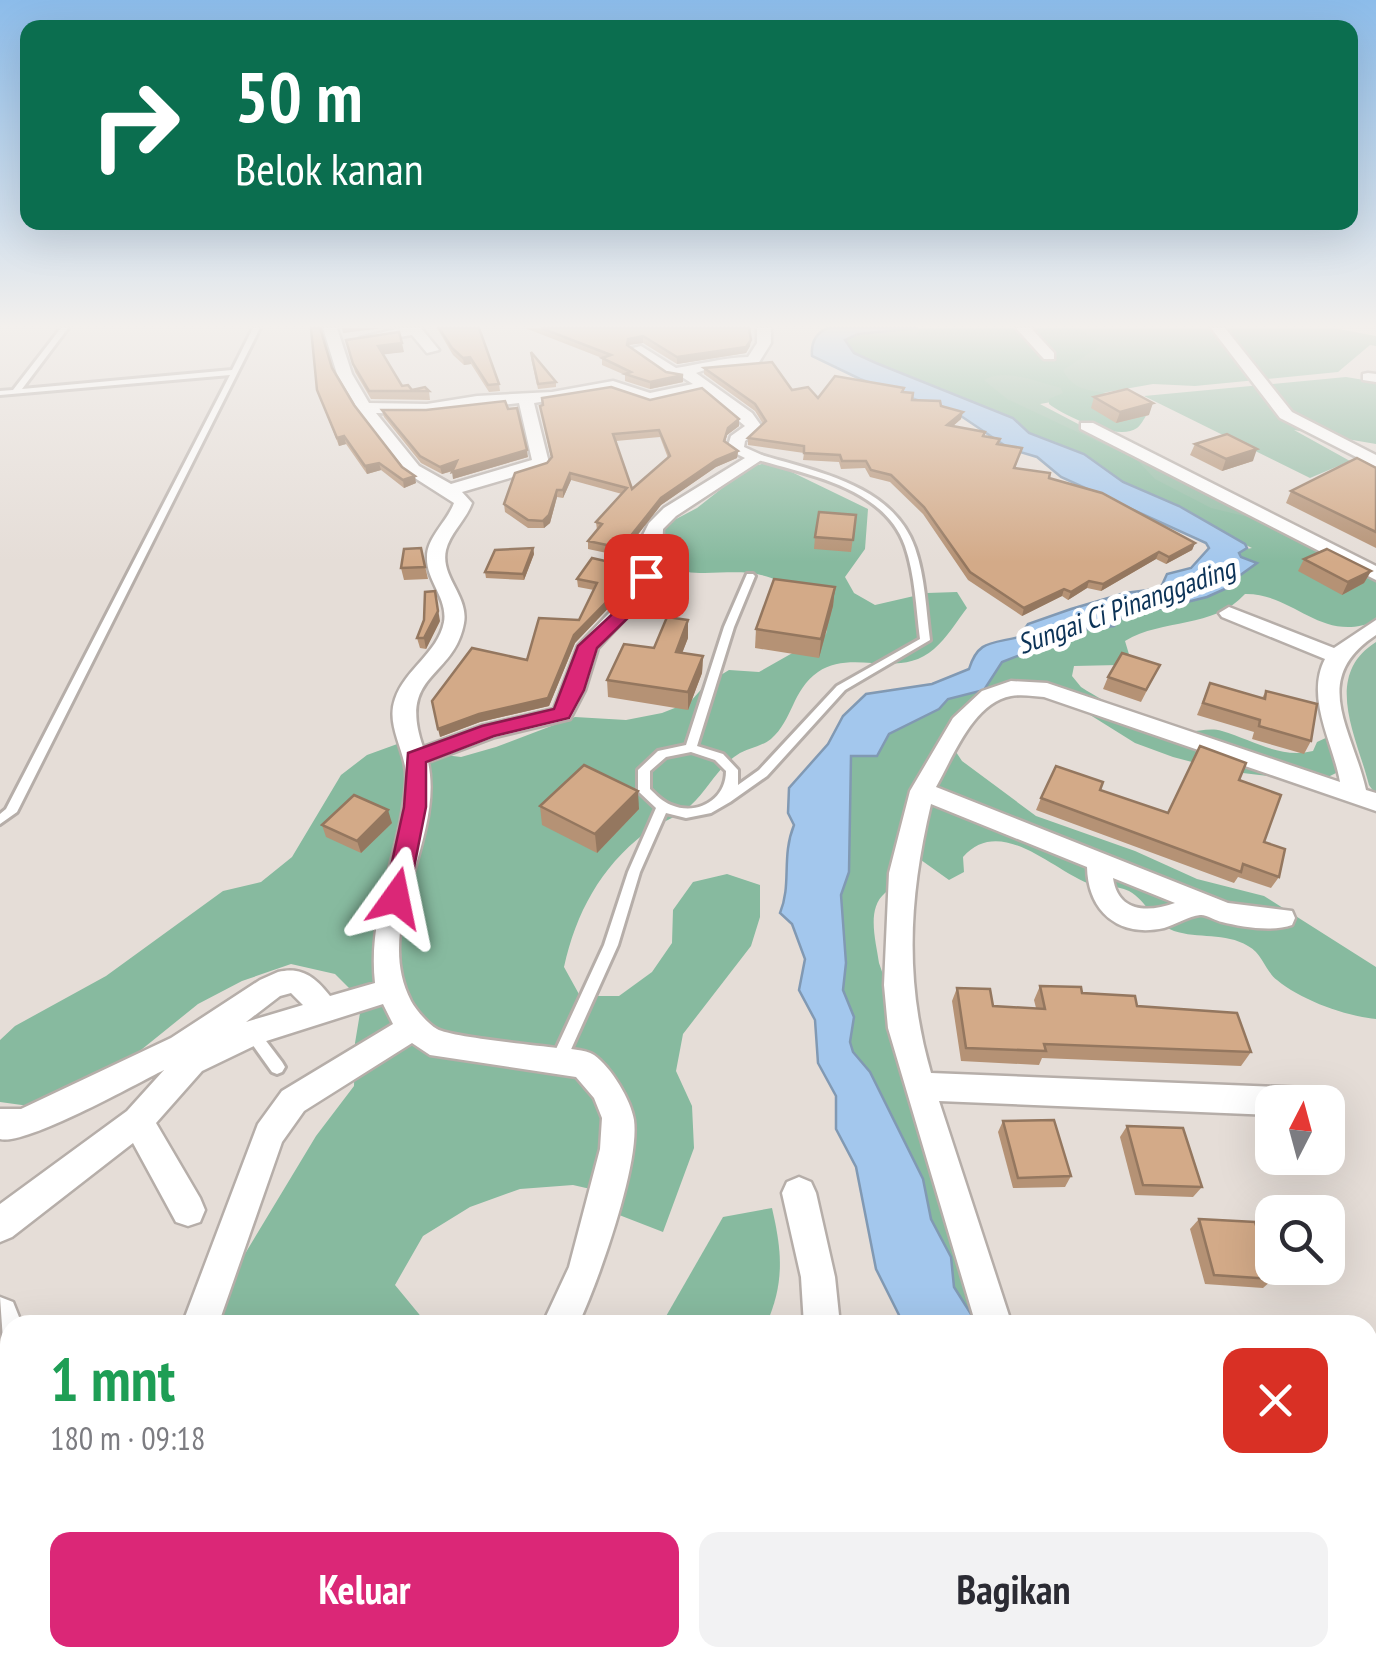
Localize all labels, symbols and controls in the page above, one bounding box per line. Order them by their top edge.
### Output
text: 50 m [235,51,363,141]
icon: right [70,60,200,190]
text: Belok kanan [235,139,424,197]
pin [604,534,689,619]
water label: Sungai Ci Pinanggading [1012,548,1242,662]
icon: arrive [619,549,674,604]
position arrow [344,846,448,950]
north arrow [1255,1085,1345,1175]
map controls [1255,1085,1345,1285]
button: search [1255,1195,1345,1285]
text: 1 mnt [50,1340,175,1418]
button: close [1223,1348,1328,1453]
text: 180 m · 09:18 [50,1417,205,1459]
button: Keluar [50,1532,679,1647]
button: Bagikan [699,1532,1328,1647]

